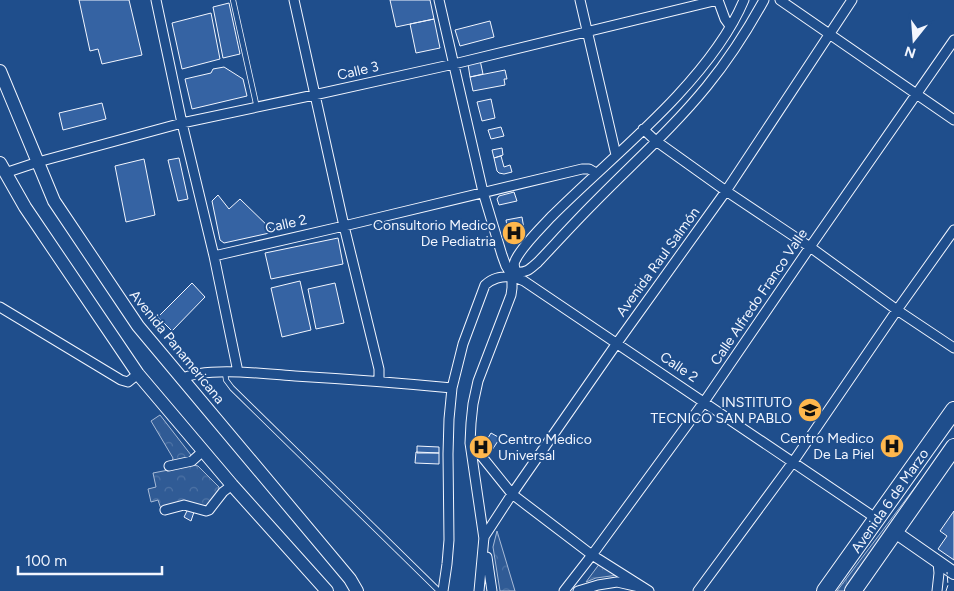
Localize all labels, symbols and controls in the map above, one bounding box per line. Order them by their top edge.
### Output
north arrow [889,15,939,65]
text: N [903,42,918,62]
street label: Calle 3 [336,58,380,84]
street label: Avenida Raul Salmón [613,204,703,320]
street label: Calle 2 [263,211,309,237]
place label: Consultorio Medico De Pediatria [373,217,496,250]
hospital icon: Consultorio Medico De Pediatria [501,220,527,246]
street label: Calle Alfredo Franco Valle [707,225,811,368]
street label: Avenida Panamericana [126,287,228,407]
street label: Calle 2 [657,348,701,386]
place label: INSTITUTO TECNICO SAN PABLO [650,394,792,427]
school or university icon: INSTITUTO TECNICO SAN PABLO [797,397,823,423]
place label: Centro Medico De La Piel [780,430,874,463]
place label: Centro Medico Universal [498,431,592,464]
hospital icon: Centro Medico De La Piel [879,433,905,459]
hospital icon: Centro Medico Universal [468,434,494,460]
street label: Avenida 6 de Marzo [848,446,932,556]
scale bar [18,544,161,576]
text: 100 m [25,552,67,570]

